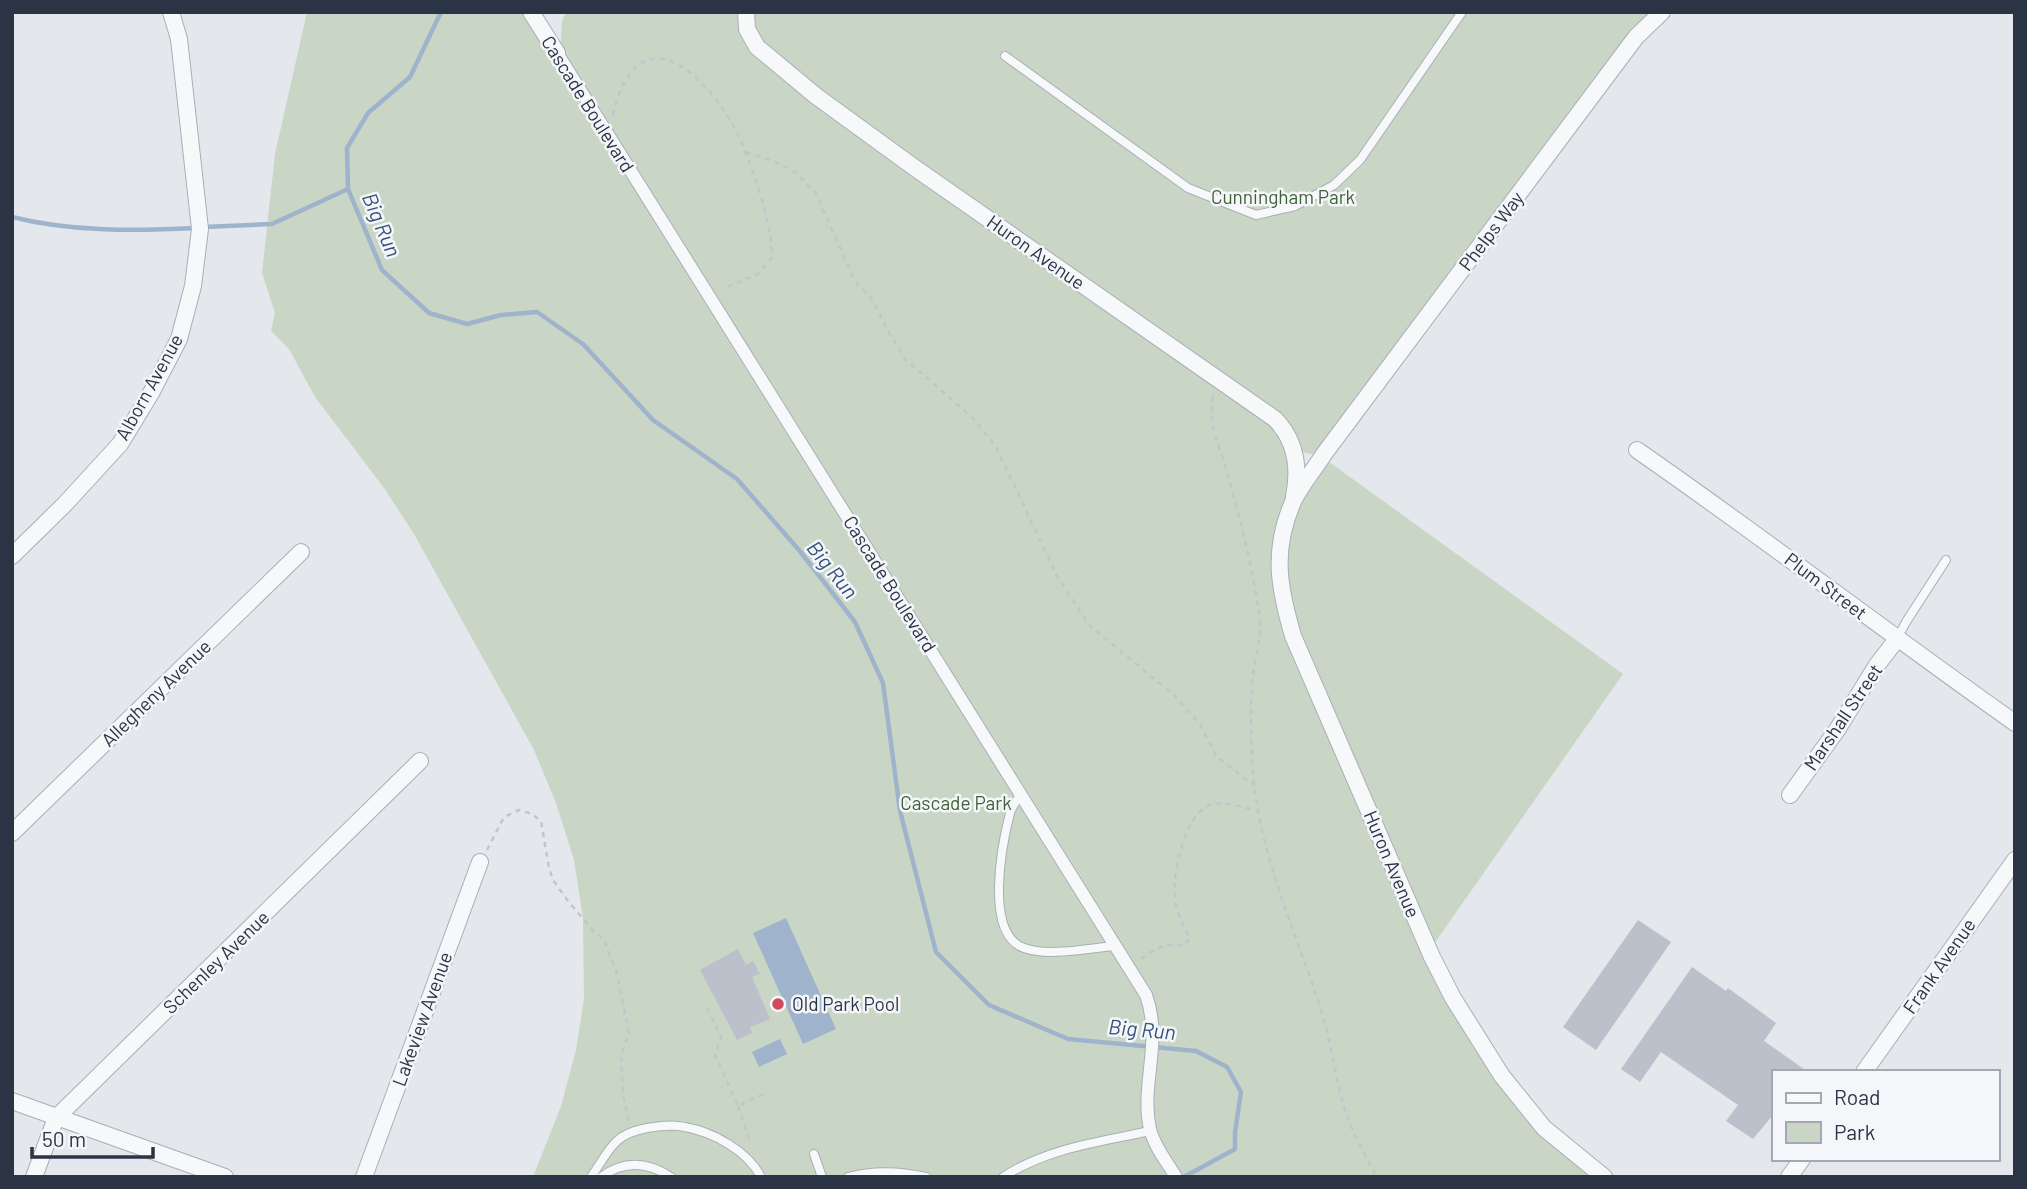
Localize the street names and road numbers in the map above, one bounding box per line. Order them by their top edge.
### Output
street label: Cascade Boulevard [537,31,640,176]
street label: Phelps Way [1453,186,1528,275]
street label: Huron Avenue [983,209,1090,294]
street label: Alborn Avenue [110,330,187,444]
street label: Cascade Boulevard [839,511,942,656]
street label: Plum Street [1781,547,1872,624]
street label: Allegheny Avenue [96,634,215,751]
street label: Marshall Street [1798,659,1887,774]
street label: Huron Avenue [1360,807,1425,921]
street label: Schenley Avenue [158,905,274,1018]
street label: Frank Avenue [1897,914,1980,1018]
street label: Lakeview Avenue [387,949,456,1089]

